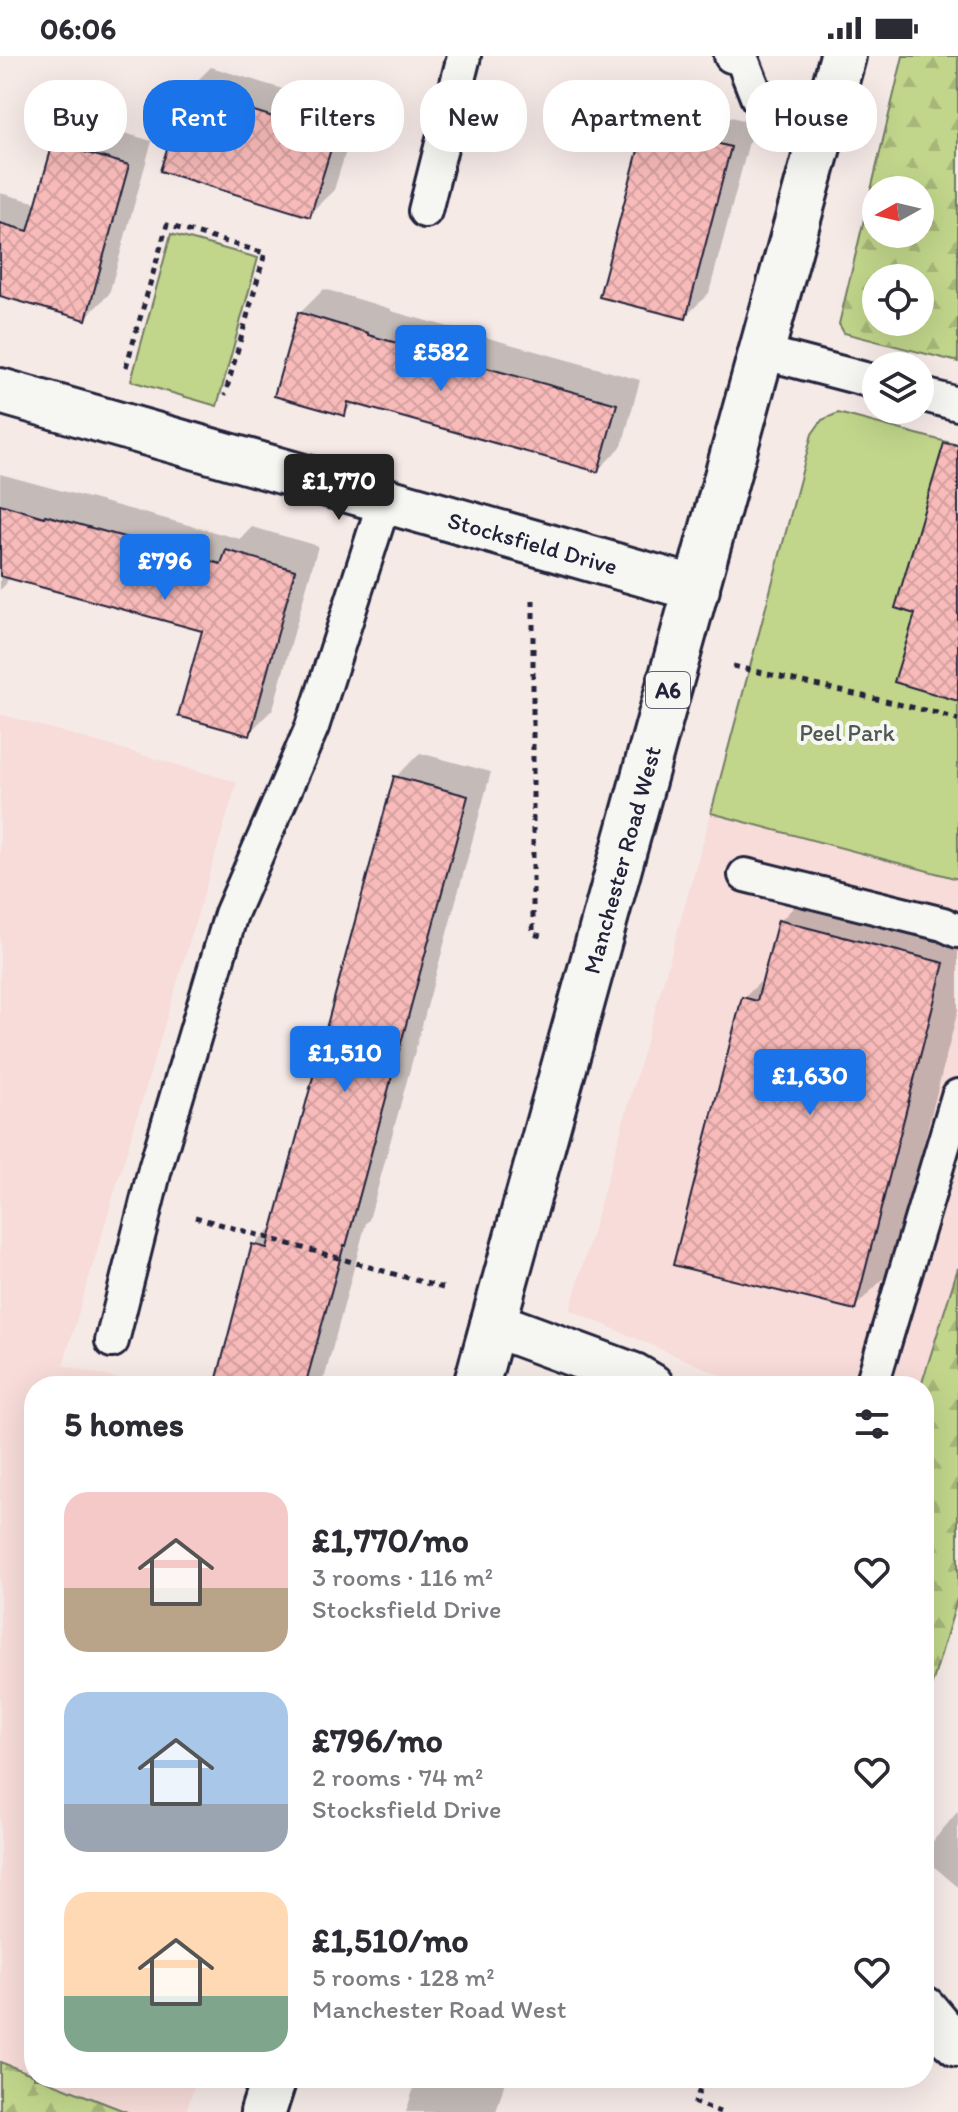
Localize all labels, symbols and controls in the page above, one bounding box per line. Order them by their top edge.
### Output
text: 06:06 [40,10,116,47]
chip: Buy [24,80,127,152]
chip: Rent [143,80,255,152]
chip: Filters [271,80,404,152]
chip: New [420,80,527,152]
chip: Apartment [543,80,730,152]
chip: House [746,80,877,152]
north arrow [862,176,934,248]
map controls [862,176,934,424]
button: locate [862,264,934,336]
pin: £582 [394,325,488,393]
text: £582 [413,335,469,367]
button: layers [862,352,934,424]
pin: £1,770 [274,454,404,522]
text: £1,770 [302,464,376,496]
street label: Stocksfield Drive [445,505,621,580]
pin: £796 [118,534,212,602]
text: £796 [138,544,192,576]
road number: A6 [646,672,690,708]
park label: Peel Park [799,718,895,747]
street label: Manchester Road West [576,742,666,977]
pin: £1,510 [280,1026,410,1094]
text: £1,510 [308,1036,382,1068]
pin: £1,630 [745,1049,875,1117]
text: £1,630 [772,1059,848,1091]
icon: filters [850,1402,894,1446]
text: 5 homes [64,1404,184,1445]
text: £1,770/mo [312,1520,469,1561]
icon: home [128,1524,224,1620]
icon: heart [850,1550,894,1594]
text: 3 rooms · 116 m² [312,1561,493,1593]
text: Stocksfield Drive [312,1593,501,1625]
text: £796/mo [312,1720,443,1761]
icon: home [128,1724,224,1820]
icon: heart [850,1750,894,1794]
text: 2 rooms · 74 m² [312,1761,483,1793]
text: Stocksfield Drive [312,1793,501,1825]
text: £1,510/mo [312,1920,469,1961]
icon: home [128,1924,224,2020]
icon: heart [850,1950,894,1994]
text: 5 rooms · 128 m² [312,1961,495,1993]
text: Manchester Road West [312,1993,567,2025]

